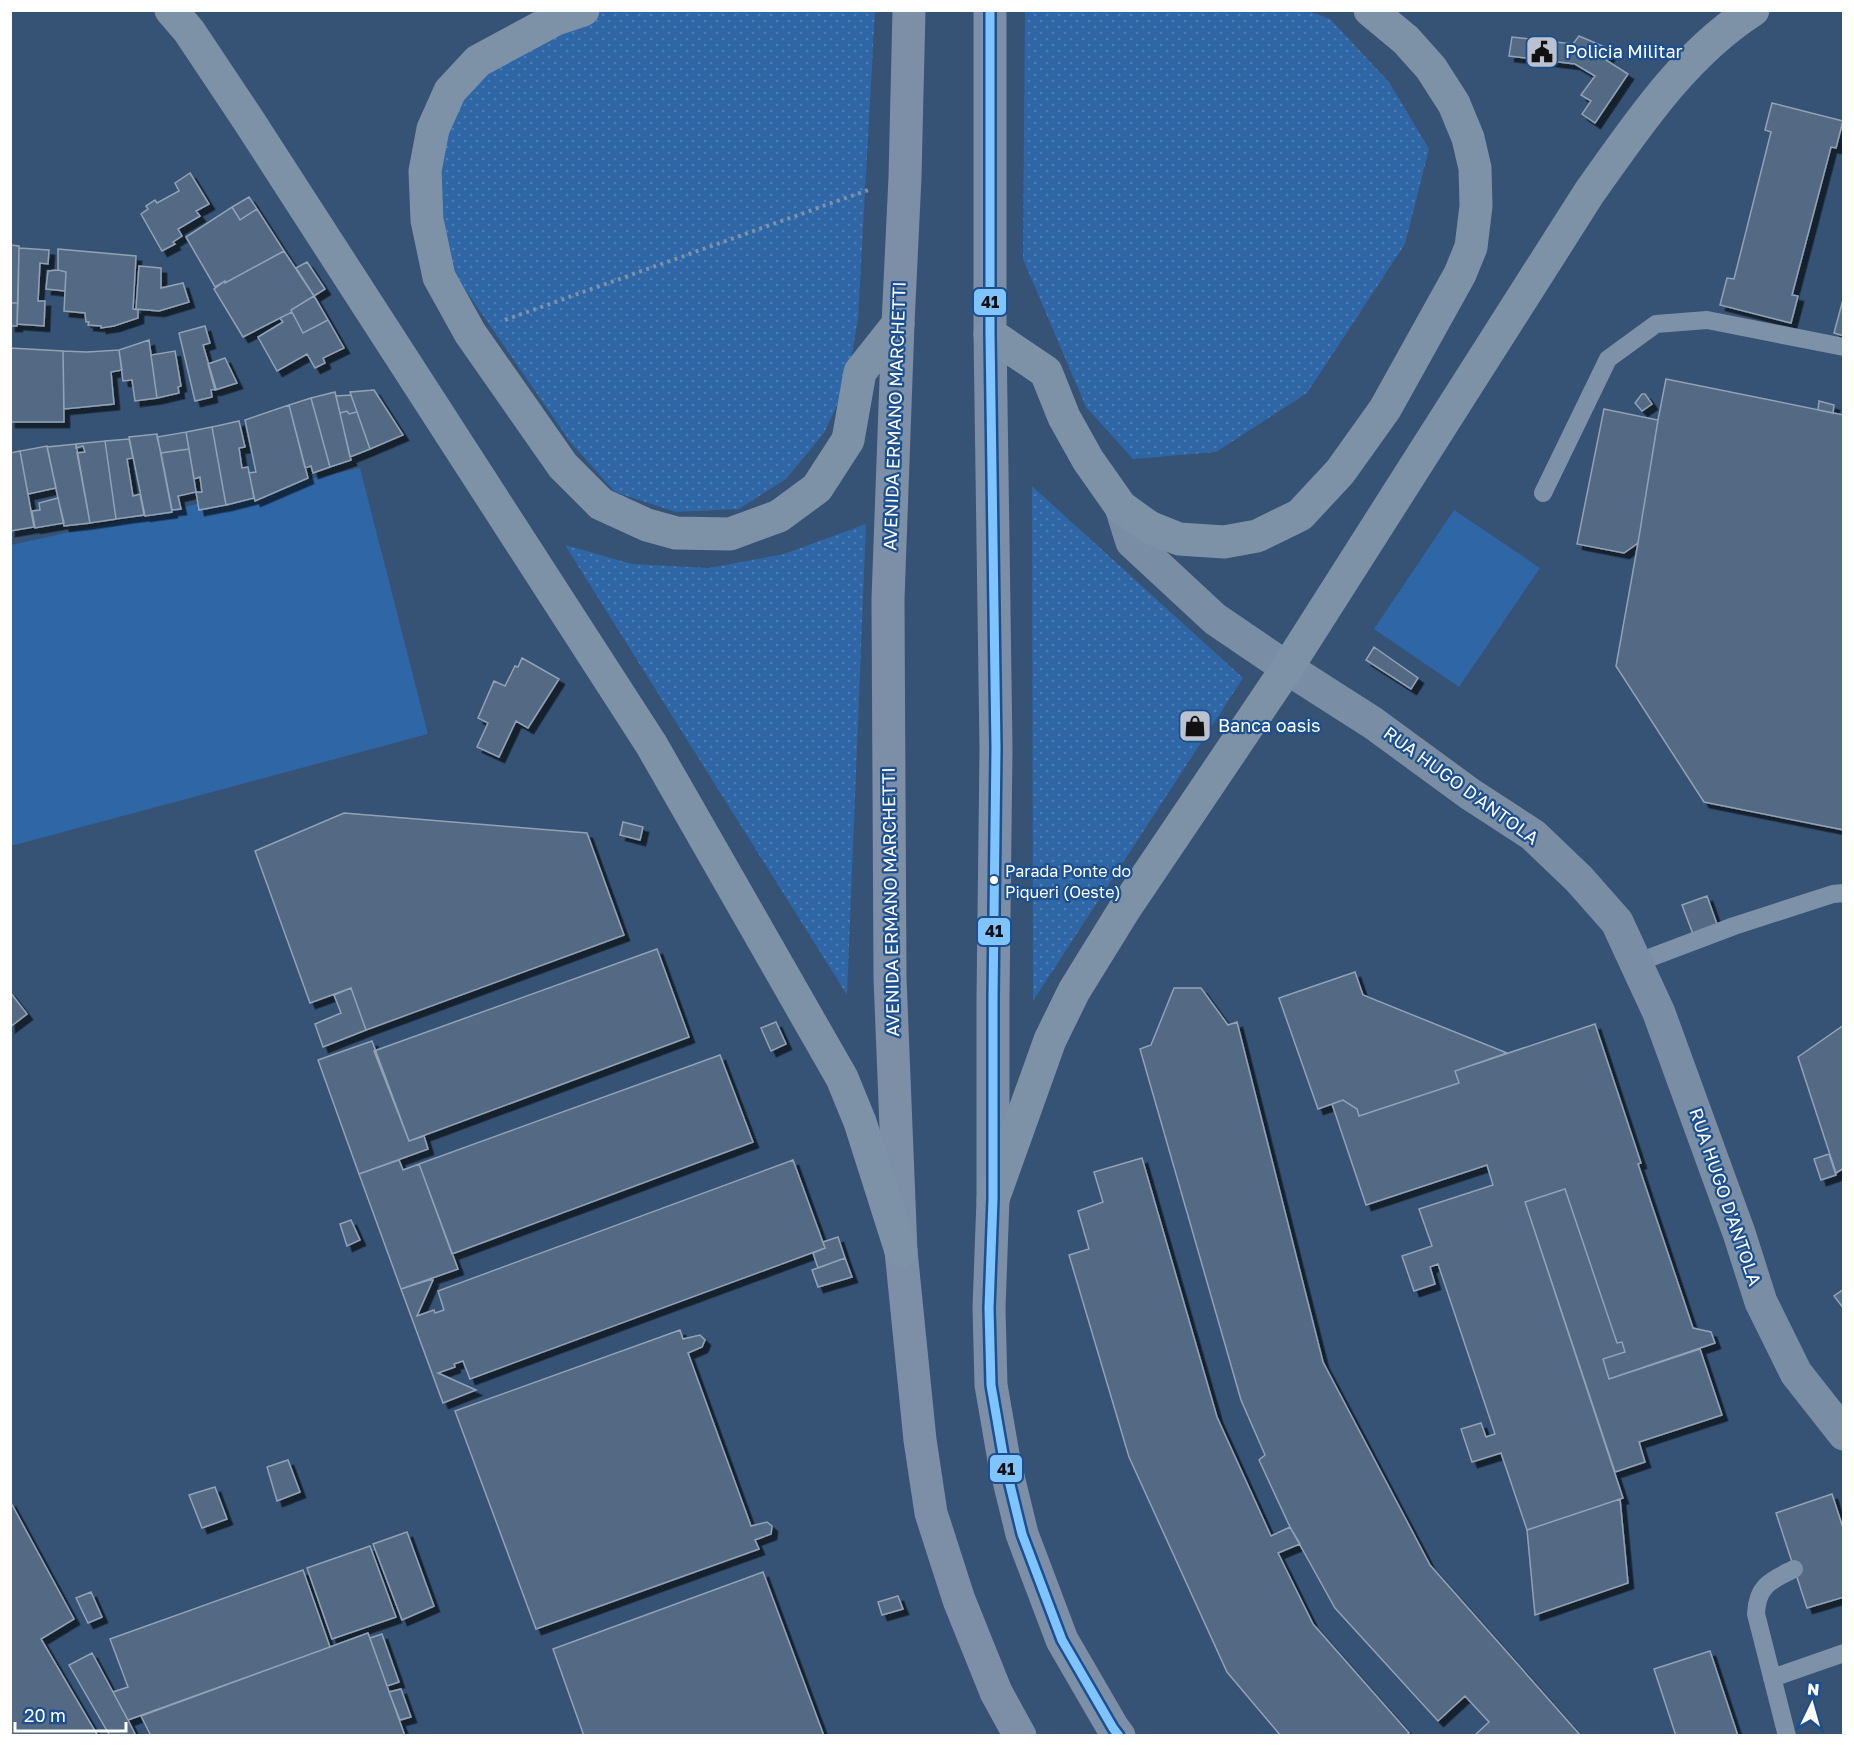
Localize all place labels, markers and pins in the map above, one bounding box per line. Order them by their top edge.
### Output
public building icon: Policia Militar [1524,34,1560,70]
place label: Policia Militar [1565,40,1683,62]
shop icon: Banca oasis [1177,708,1213,744]
place label: Banca oasis [1218,714,1321,736]
place label: Parada Ponte do Piqueri (Oeste) [1005,861,1131,902]
marker: Parada Ponte do Piqueri (Oeste) [988,874,1000,886]

